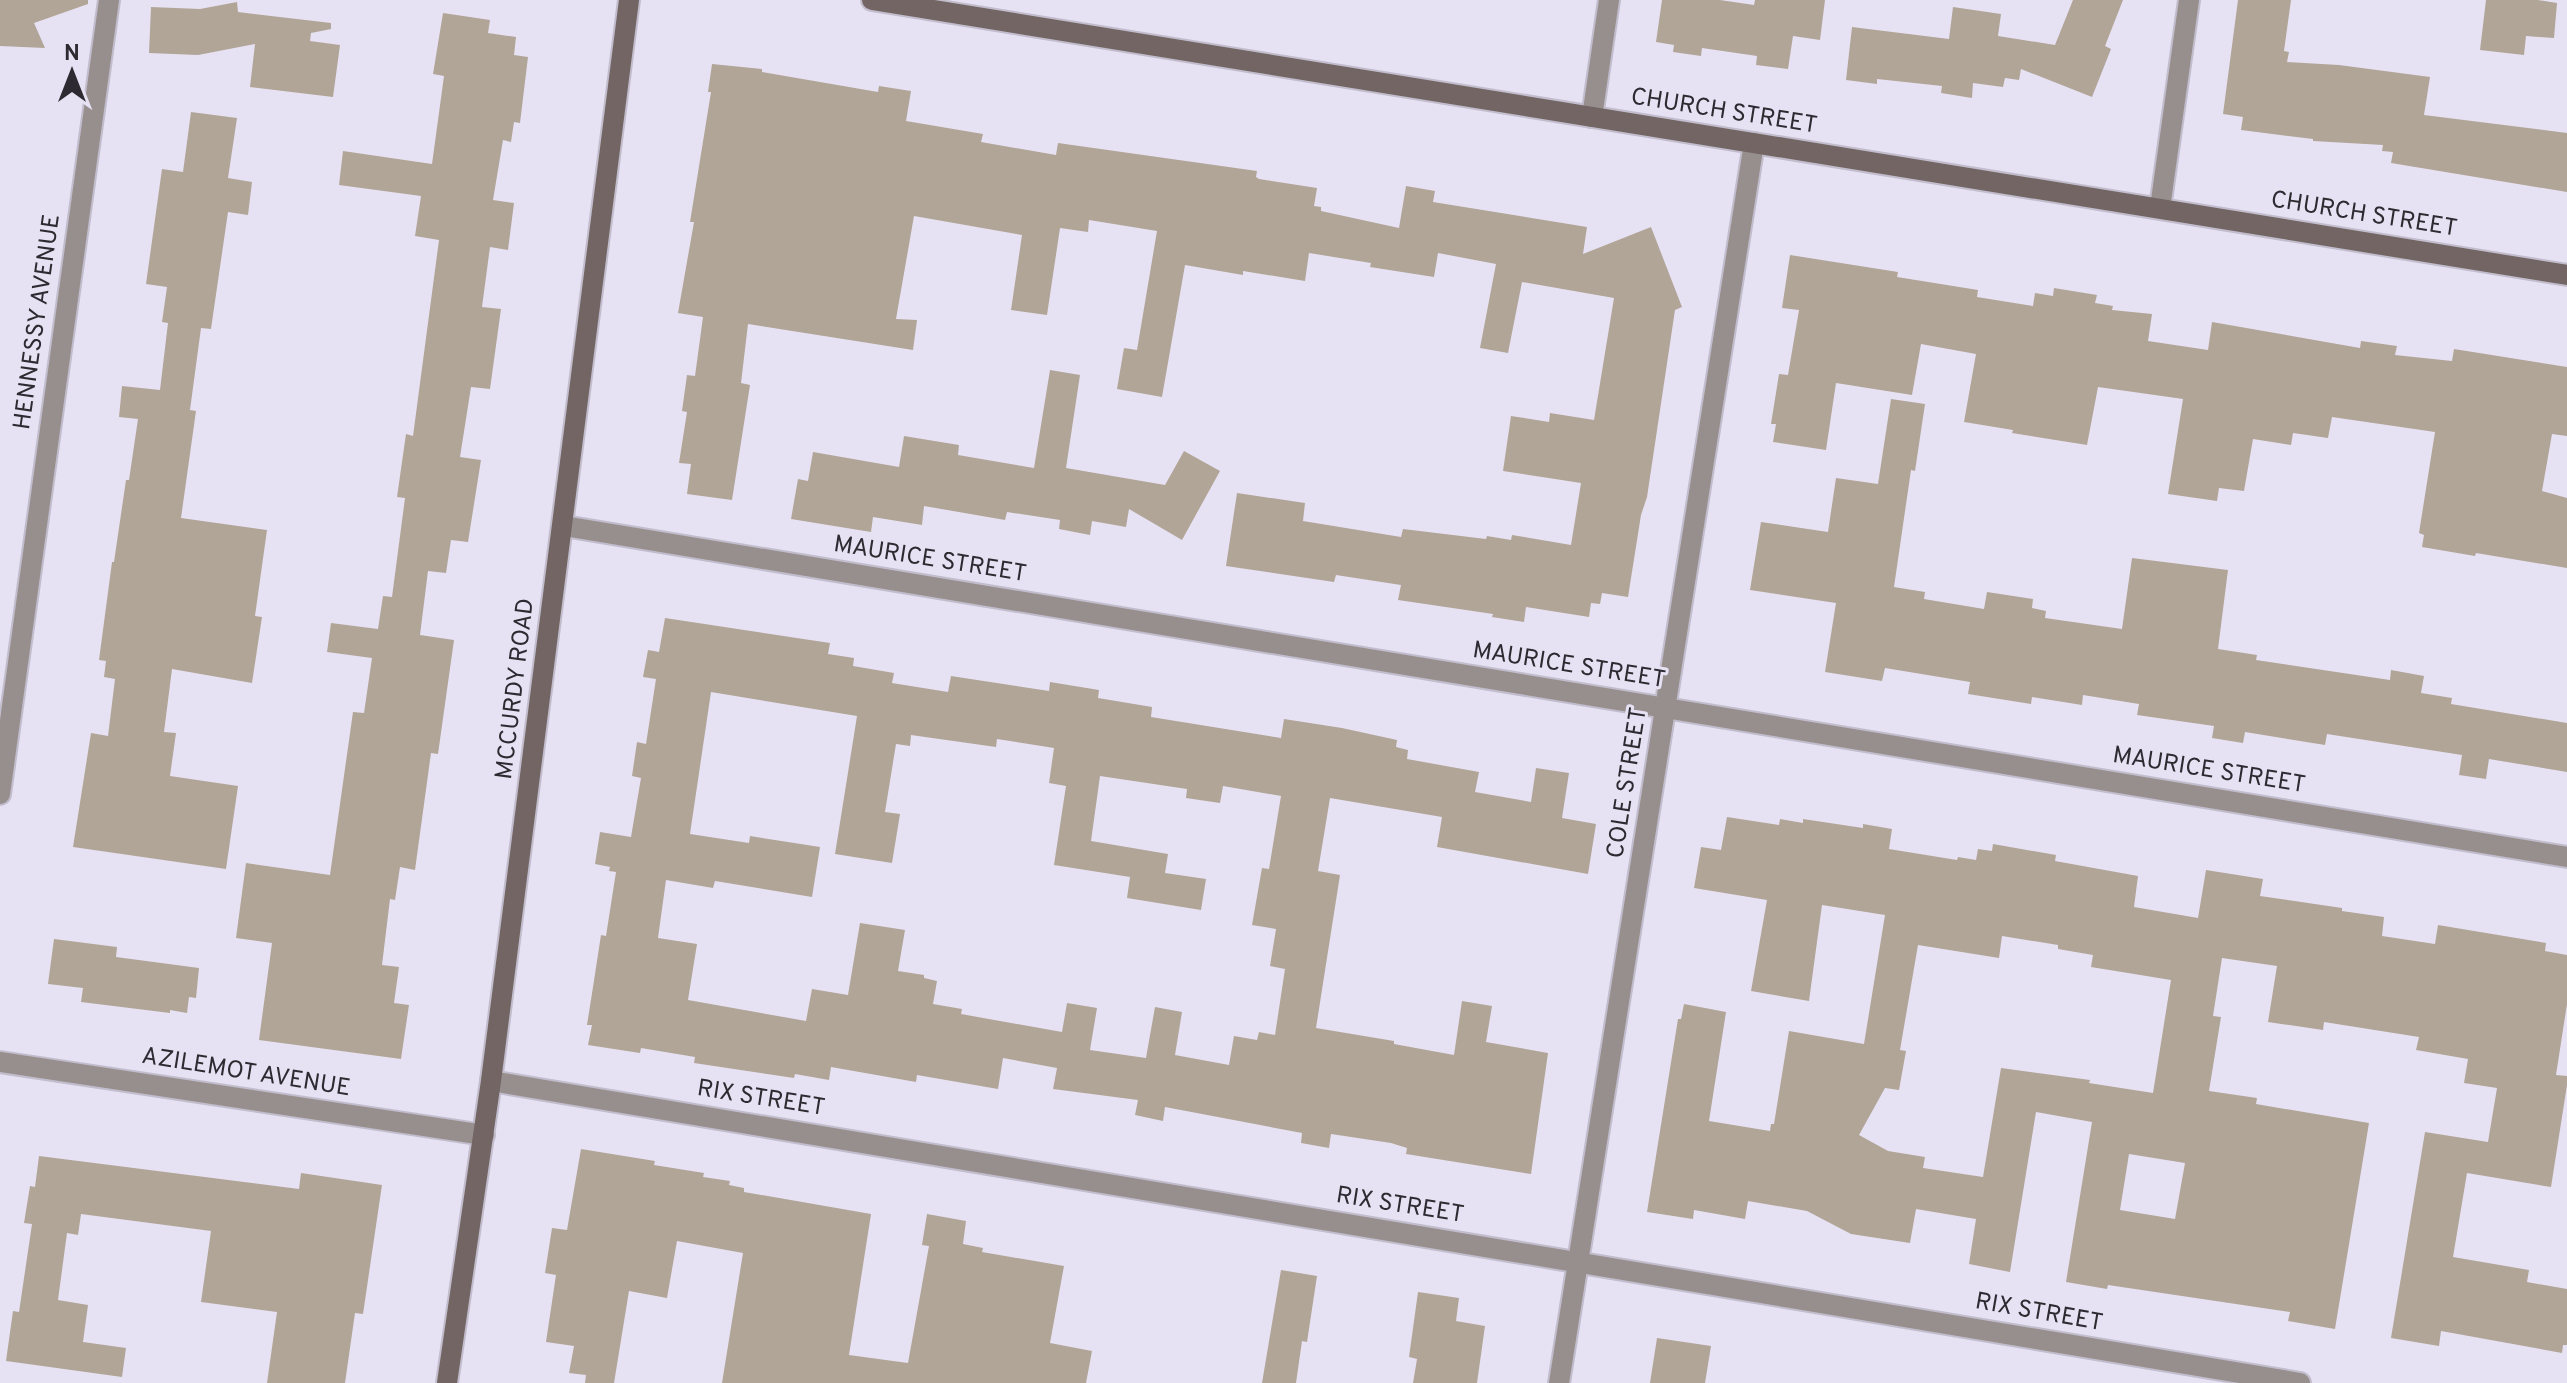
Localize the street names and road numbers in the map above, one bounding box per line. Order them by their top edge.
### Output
street label: CHURCH STREET [1629,82,1819,142]
street label: CHURCH STREET [2269,185,2459,245]
street label: HENNESSY AVENUE [8,212,68,432]
street label: MAURICE STREET [831,530,1029,590]
street label: MCCURDY ROAD [490,597,542,781]
street label: MAURICE STREET [1470,636,1668,696]
street label: COLE STREET [1601,705,1655,861]
street label: MAURICE STREET [2110,741,2308,801]
street label: AZILEMOT AVENUE [139,1042,353,1104]
street label: RIX STREET [695,1074,827,1124]
street label: RIX STREET [1334,1181,1466,1231]
street label: RIX STREET [1973,1287,2105,1339]

